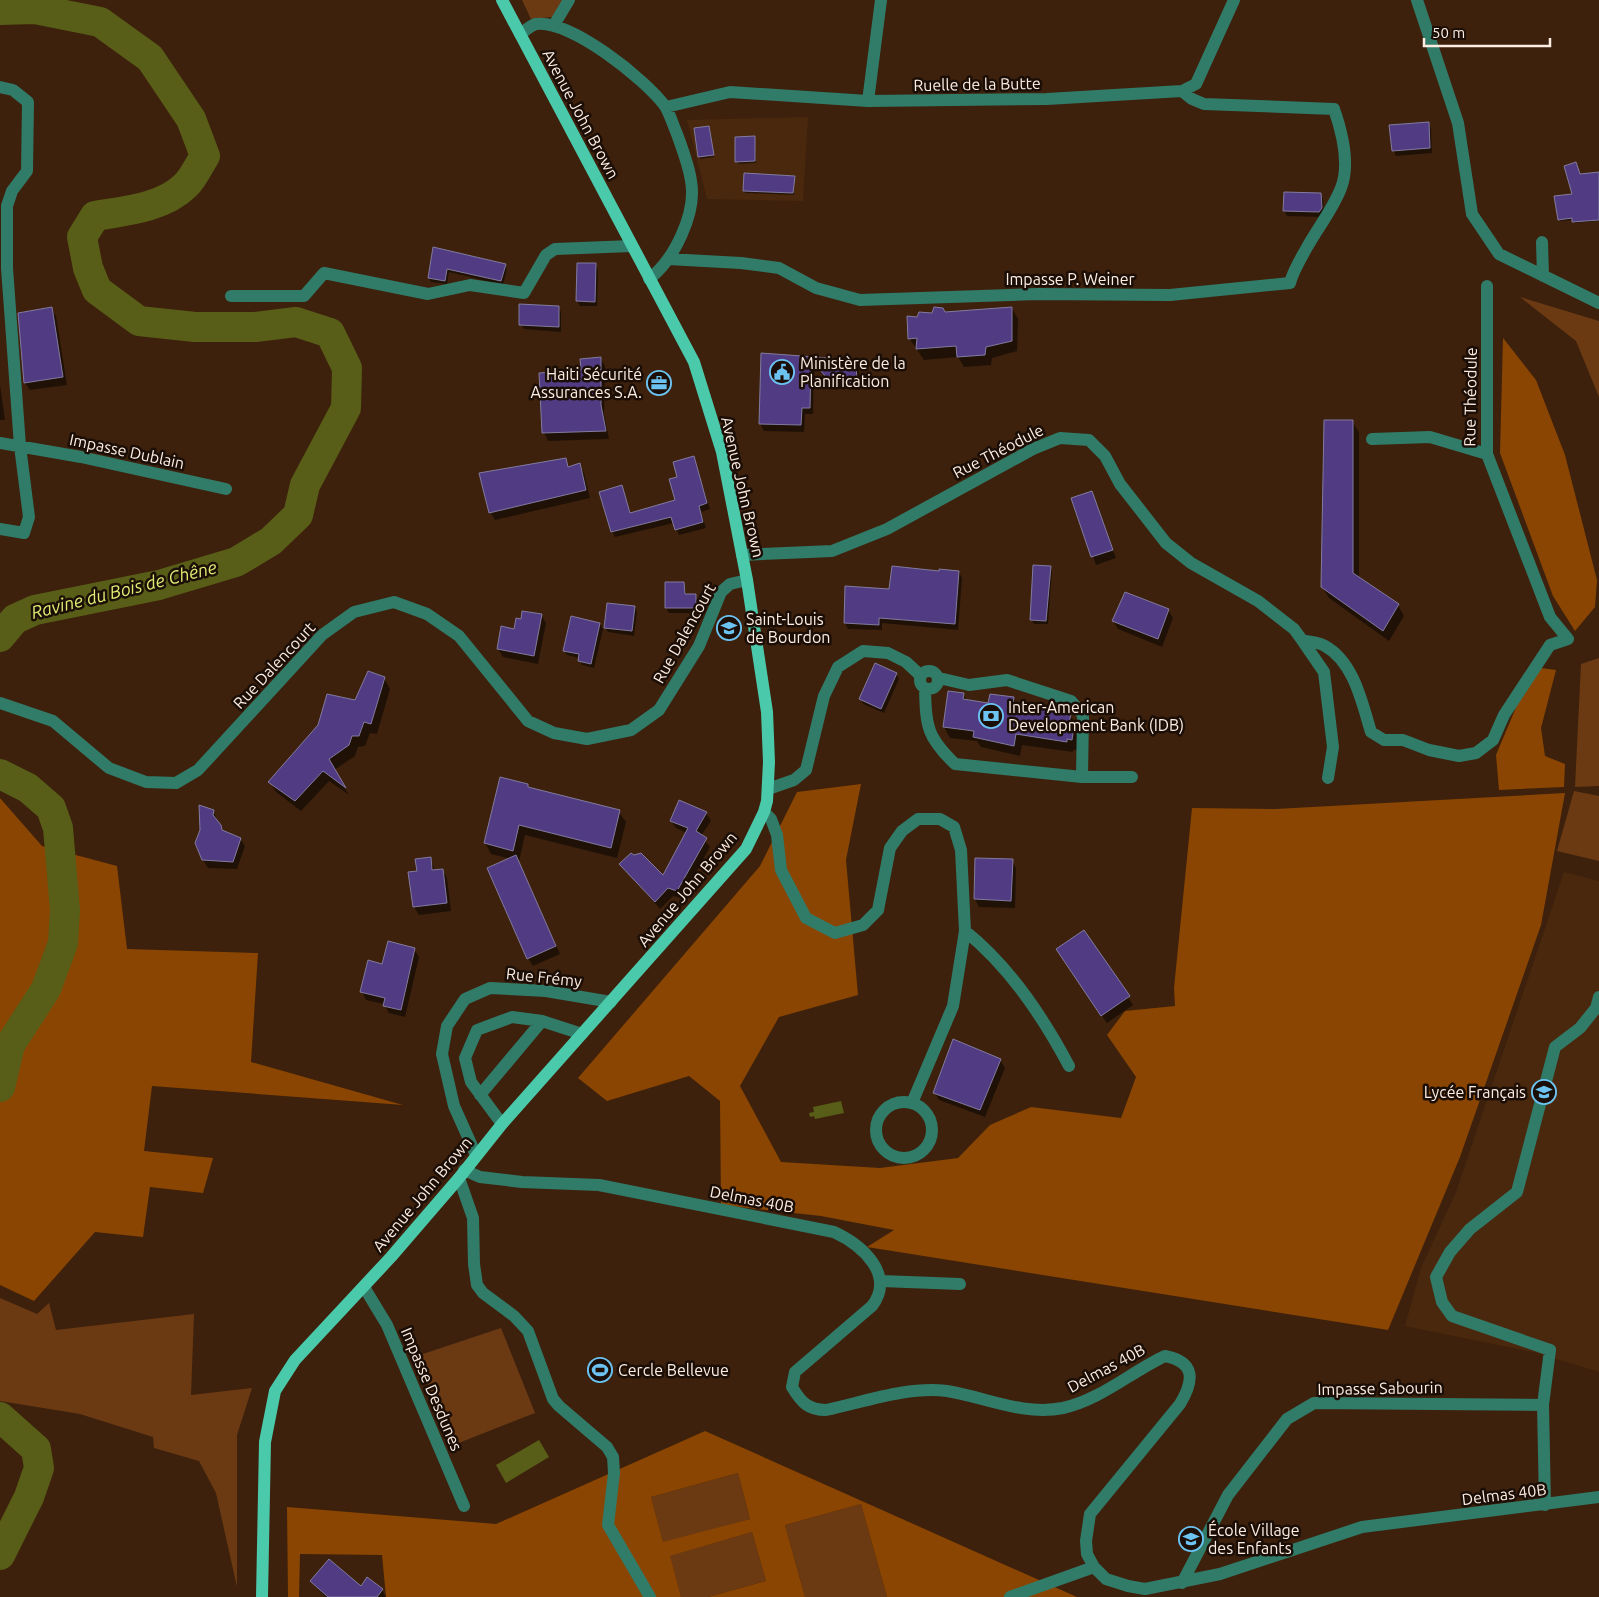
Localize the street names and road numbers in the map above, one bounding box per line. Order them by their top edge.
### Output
street label: Avenue John Brown [539,46,623,182]
street label: Ruelle de la Butte [913,74,1041,94]
street label: Impasse P. Weiner [1005,270,1135,288]
street label: Rue Théodule [1460,347,1480,447]
street label: Avenue John Brown [718,415,768,559]
street label: Rue Théodule [950,420,1046,482]
street label: Impasse Dublain [68,430,186,472]
street label: Rue Dalencourt [649,579,719,686]
street label: Rue Dalencourt [229,618,319,712]
street label: Avenue John Brown [634,828,740,950]
street label: Rue Frémy [505,964,583,990]
street label: Avenue John Brown [369,1133,475,1255]
street label: Delmas 40B [708,1182,796,1216]
street label: Impasse Desdunes [398,1325,466,1453]
street label: Delmas 40B [1064,1340,1148,1396]
street label: Impasse Sabourin [1317,1378,1443,1398]
street label: Delmas 40B [1461,1480,1547,1508]

